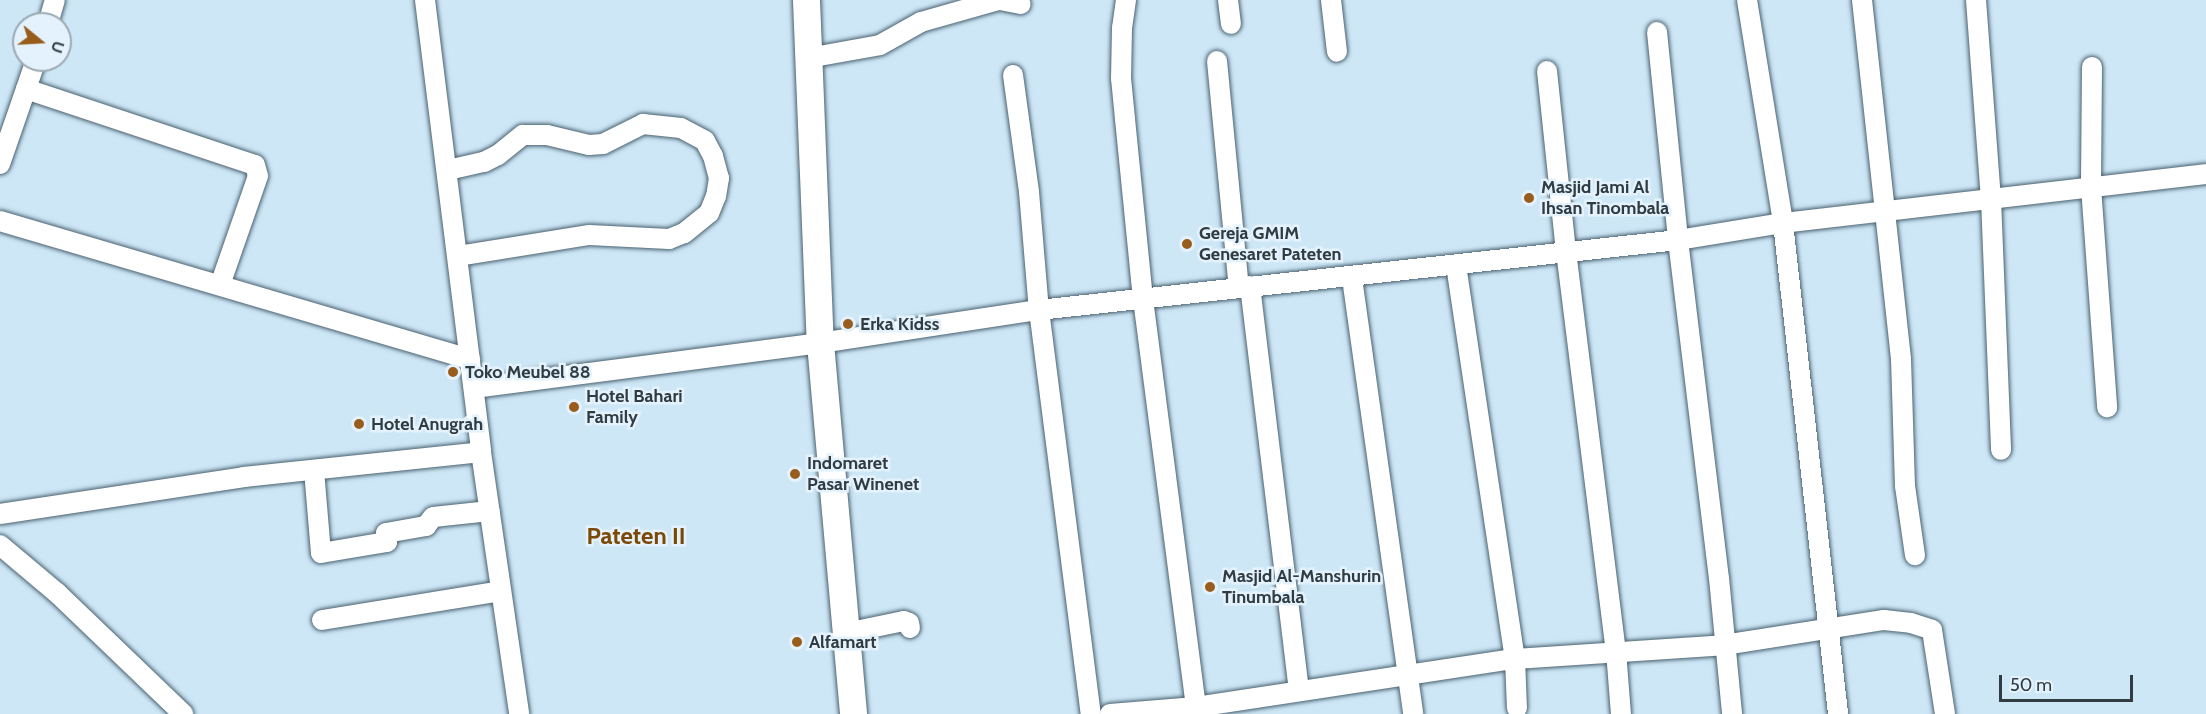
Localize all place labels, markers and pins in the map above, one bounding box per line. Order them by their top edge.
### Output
place label: Masjid Jami Al Ihsan Tinombala [1541,177,1669,219]
marker: Masjid Jami Al Ihsan Tinombala [1522,191,1536,205]
place label: Gereja GMIM Genesaret Pateten [1199,223,1341,266]
marker: Gereja GMIM Genesaret Pateten [1180,237,1194,251]
place label: Erka Kidss [860,313,939,335]
marker: Erka Kidss [841,317,855,331]
place label: Toko Meubel 88 [465,361,591,383]
marker: Toko Meubel 88 [446,365,460,379]
place label: Hotel Bahari Family [586,386,683,428]
marker: Hotel Bahari Family [567,400,581,414]
place label: Hotel Anugrah [371,413,483,435]
marker: Hotel Anugrah [352,417,366,431]
place label: Indomaret Pasar Winenet [807,453,919,496]
marker: Indomaret Pasar Winenet [788,467,802,481]
place label: Masjid Al-Manshurin Tinumbala [1222,566,1381,608]
marker: Masjid Al-Manshurin Tinumbala [1203,580,1217,594]
place label: Alfamart [809,631,876,653]
marker: Alfamart [790,635,804,649]

